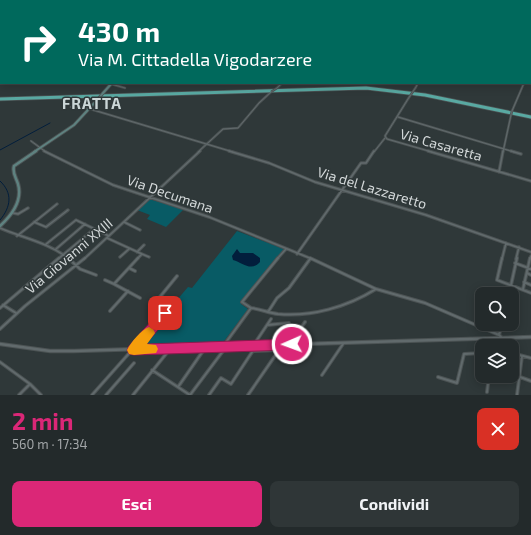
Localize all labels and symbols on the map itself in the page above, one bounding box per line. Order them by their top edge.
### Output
district label: FRATTA [62,94,122,112]
street label: Via Casaretta [398,125,484,164]
street label: Via del Lazzaretto [315,163,429,212]
street label: Via Decumana [125,171,216,216]
street label: Via Giovanni XXIII [22,214,116,297]
pin [148,296,182,330]
position arrow [271,323,313,365]

